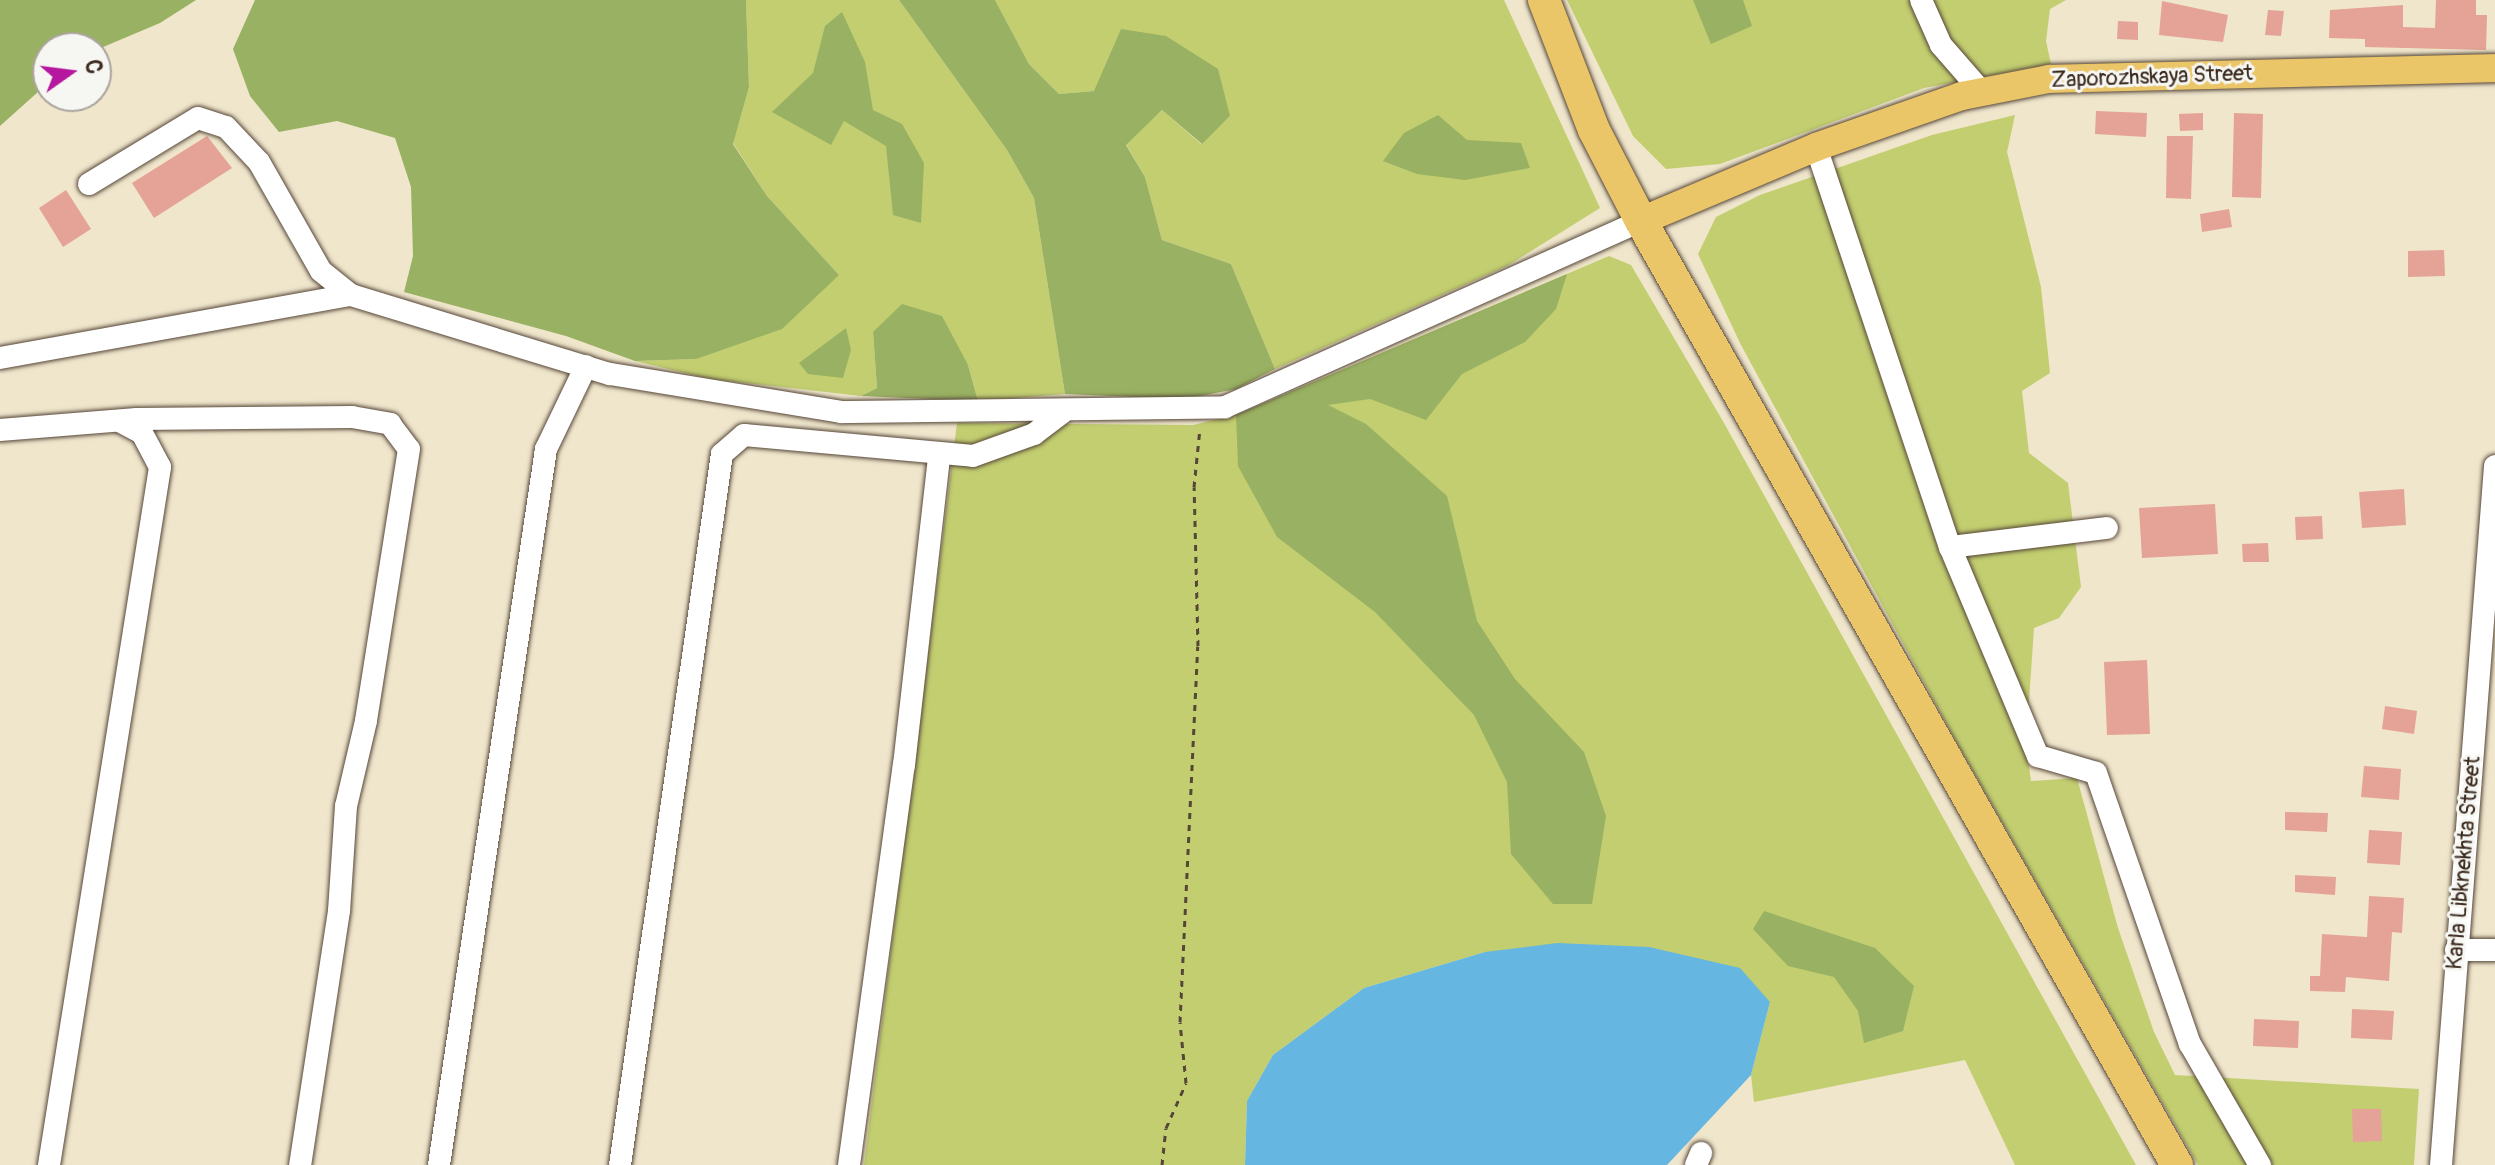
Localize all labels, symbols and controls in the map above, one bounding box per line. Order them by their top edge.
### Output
north arrow [32,32,112,112]
text: С [78,57,109,77]
street label: Zaporozhskaya Street [2051,60,2253,94]
street label: Karla Libknekhta Street [2442,755,2486,971]

